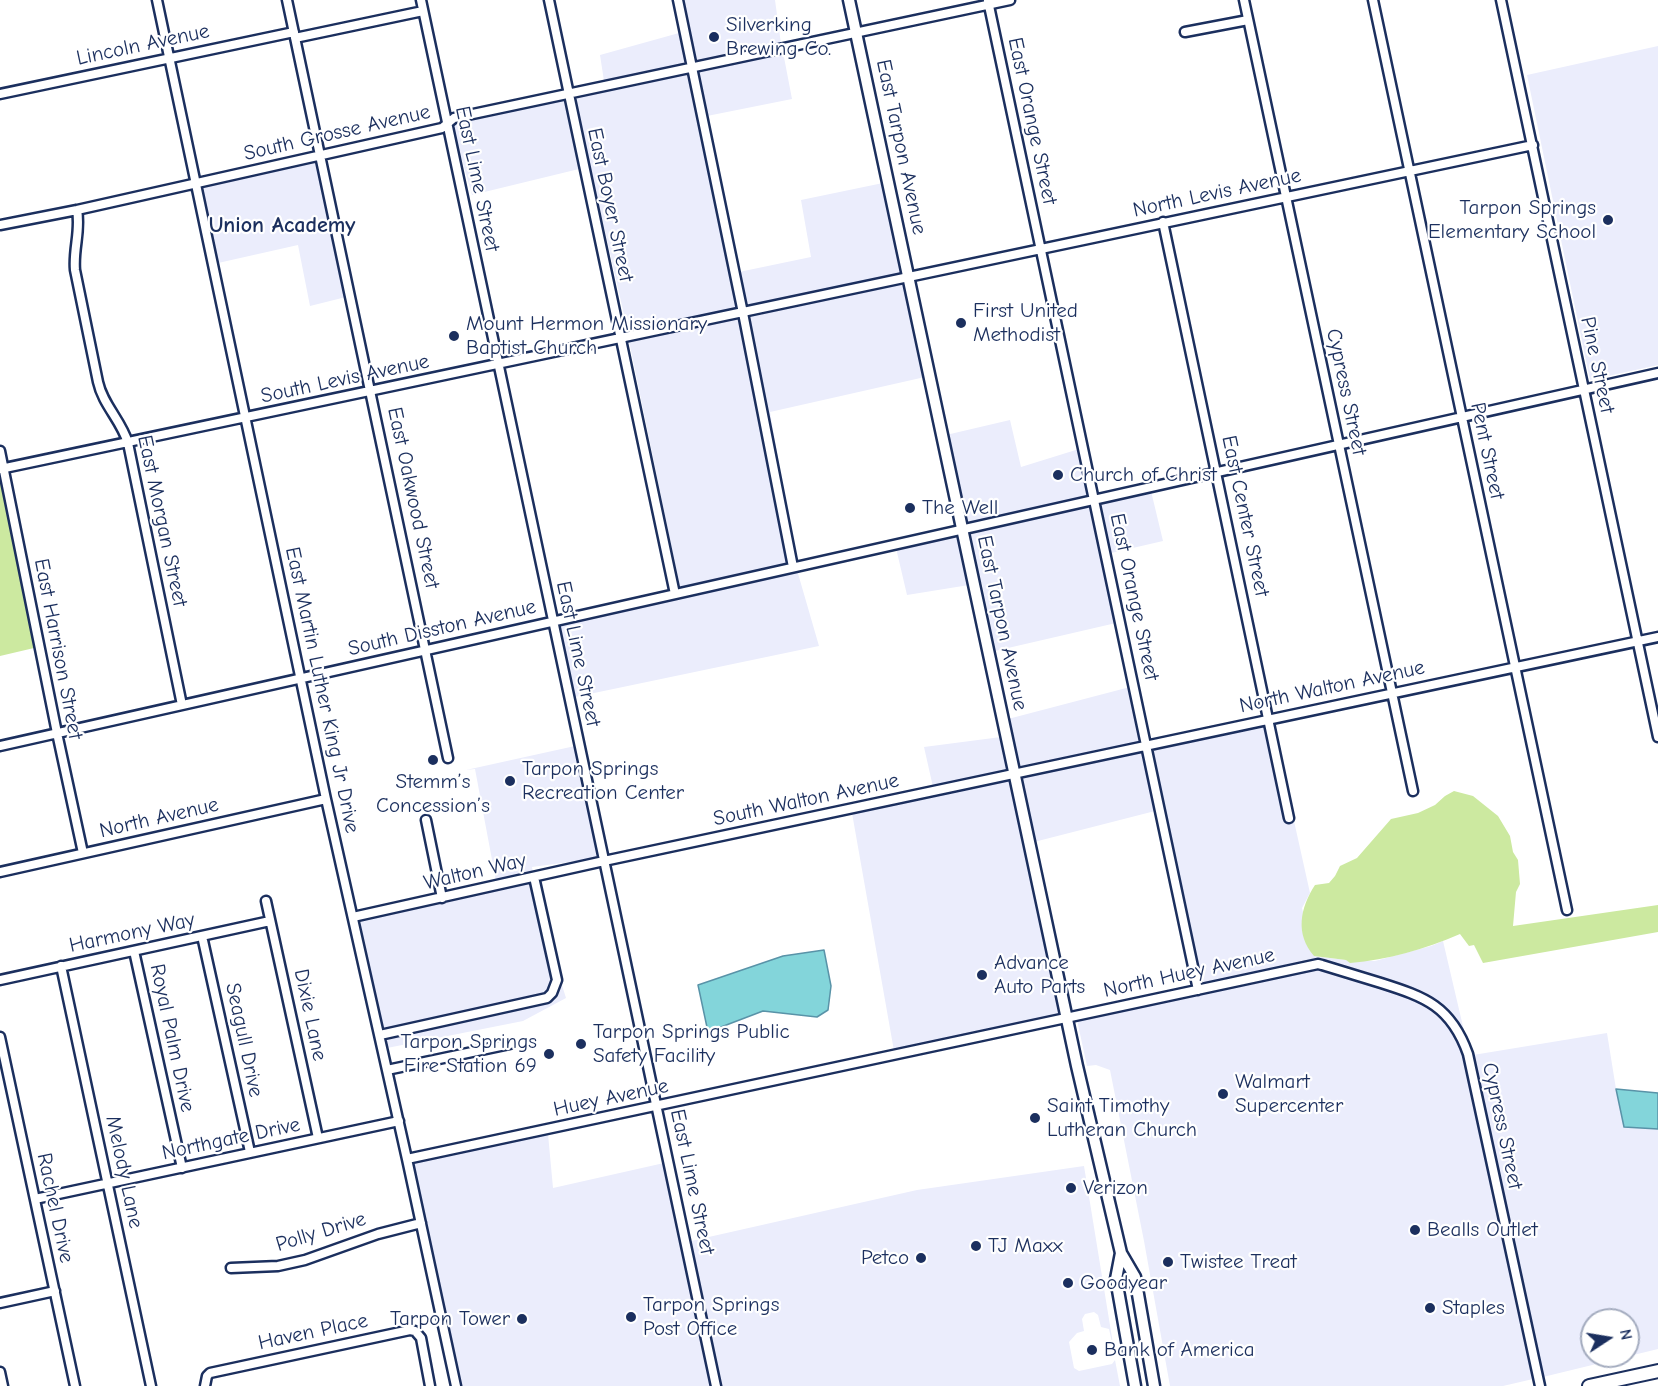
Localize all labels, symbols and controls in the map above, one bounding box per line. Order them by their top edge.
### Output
place label: Silverking Brewing Co. [726,12,831,62]
street label: Lincoln Avenue [74,19,212,71]
marker: Silverking Brewing Co. [707,30,721,44]
street label: East Orange Street [1002,35,1062,207]
street label: East Tarpon Avenue [870,57,932,237]
street label: South Grosse Avenue [241,99,433,167]
street label: East Lime Street [449,104,505,254]
street label: East Boyer Street [581,126,639,284]
street label: North Levis Avenue [1131,163,1303,223]
place label: Tarpon Springs Elementary School [1428,195,1596,245]
district label: Union Academy [209,213,355,239]
marker: Tarpon Springs Elementary School [1601,213,1615,227]
place label: First United Methodist [973,298,1078,348]
place label: Mount Hermon Missionary Baptist Church [466,311,707,361]
street label: Pine Street [1574,314,1620,416]
marker: First United Methodist [954,316,968,330]
street label: Cypress Street [1320,326,1372,458]
marker: Mount Hermon Missionary Baptist Church [447,329,461,343]
street label: South Levis Avenue [258,349,432,409]
street label: Pent Street [1464,400,1510,502]
street label: East Oakwood Street [381,405,445,591]
street label: East Morgan Street [131,433,193,609]
street label: East Center Street [1216,433,1274,599]
place label: Church of Christ [1070,462,1217,488]
marker: Church of Christ [1051,468,1065,482]
place label: The Well [922,495,998,521]
marker: The Well [903,501,917,515]
street label: East Orange Street [1104,511,1164,683]
street label: East Tarpon Avenue [971,533,1033,713]
street label: East Martin Luther King Jr Drive [279,545,365,835]
street label: East Harrison Street [28,556,88,742]
street label: East Lime Street [550,579,606,729]
street label: South Disston Avenue [346,594,538,662]
street label: North Walton Avenue [1237,655,1427,719]
marker: Stemm’s Concession’s [426,753,440,767]
place label: Tarpon Springs Recreation Center [522,756,684,806]
street label: South Walton Avenue [711,768,901,832]
place label: Stemm’s Concession’s [376,769,490,819]
marker: Tarpon Springs Recreation Center [503,774,517,788]
street label: North Avenue [97,792,221,844]
street label: Walton Way [421,848,529,896]
street label: Harmony Way [67,907,197,959]
street label: North Huey Avenue [1101,943,1277,1003]
place label: Advance Auto Parts [994,950,1085,1000]
street label: Royal Palm Drive [144,962,200,1114]
street label: Dixie Lane [288,967,332,1063]
marker: Advance Auto Parts [975,968,989,982]
street label: Seagull Drive [220,981,268,1099]
place label: Tarpon Springs Public Safety Facility [593,1019,790,1069]
place label: Tarpon Springs Fire Station 69 [401,1029,537,1079]
marker: Tarpon Springs Public Safety Facility [574,1037,588,1051]
marker: Tarpon Springs Fire Station 69 [542,1047,556,1061]
street label: Cypress Street [1476,1060,1528,1192]
place label: Walmart Supercenter [1235,1069,1343,1119]
street label: Huey Avenue [551,1074,671,1122]
marker: Walmart Supercenter [1216,1087,1230,1101]
place label: Saint Timothy Lutheran Church [1047,1093,1197,1143]
street label: East Lime Street [664,1107,720,1257]
marker: Saint Timothy Lutheran Church [1028,1111,1042,1125]
street label: Northgate Drive [160,1112,302,1166]
street label: Melody Lane [100,1113,148,1231]
street label: Rachel Drive [31,1151,79,1265]
place label: Verizon [1083,1175,1148,1201]
marker: Verizon [1064,1181,1078,1195]
street label: Polly Drive [273,1206,369,1258]
place label: Bealls Outlet [1427,1217,1538,1243]
marker: Bealls Outlet [1408,1223,1422,1237]
place label: TJ Maxx [988,1233,1063,1259]
marker: TJ Maxx [969,1239,983,1253]
place label: Petco [861,1245,909,1271]
place label: Twistee Treat [1180,1249,1297,1275]
marker: Petco [914,1251,928,1265]
marker: Twistee Treat [1161,1255,1175,1269]
place label: Goodyear [1080,1270,1167,1296]
marker: Goodyear [1061,1276,1075,1290]
place label: Tarpon Springs Post Office [643,1292,779,1342]
place label: Staples [1442,1295,1505,1321]
marker: Staples [1423,1301,1437,1315]
place label: Tarpon Tower [390,1306,510,1332]
street label: Haven Place [256,1308,370,1356]
north arrow [1580,1308,1640,1368]
marker: Tarpon Springs Post Office [624,1310,638,1324]
marker: Tarpon Tower [515,1312,529,1326]
text: N [1616,1328,1636,1342]
place label: Bank of America [1104,1337,1255,1363]
marker: Bank of America [1085,1343,1099,1357]

